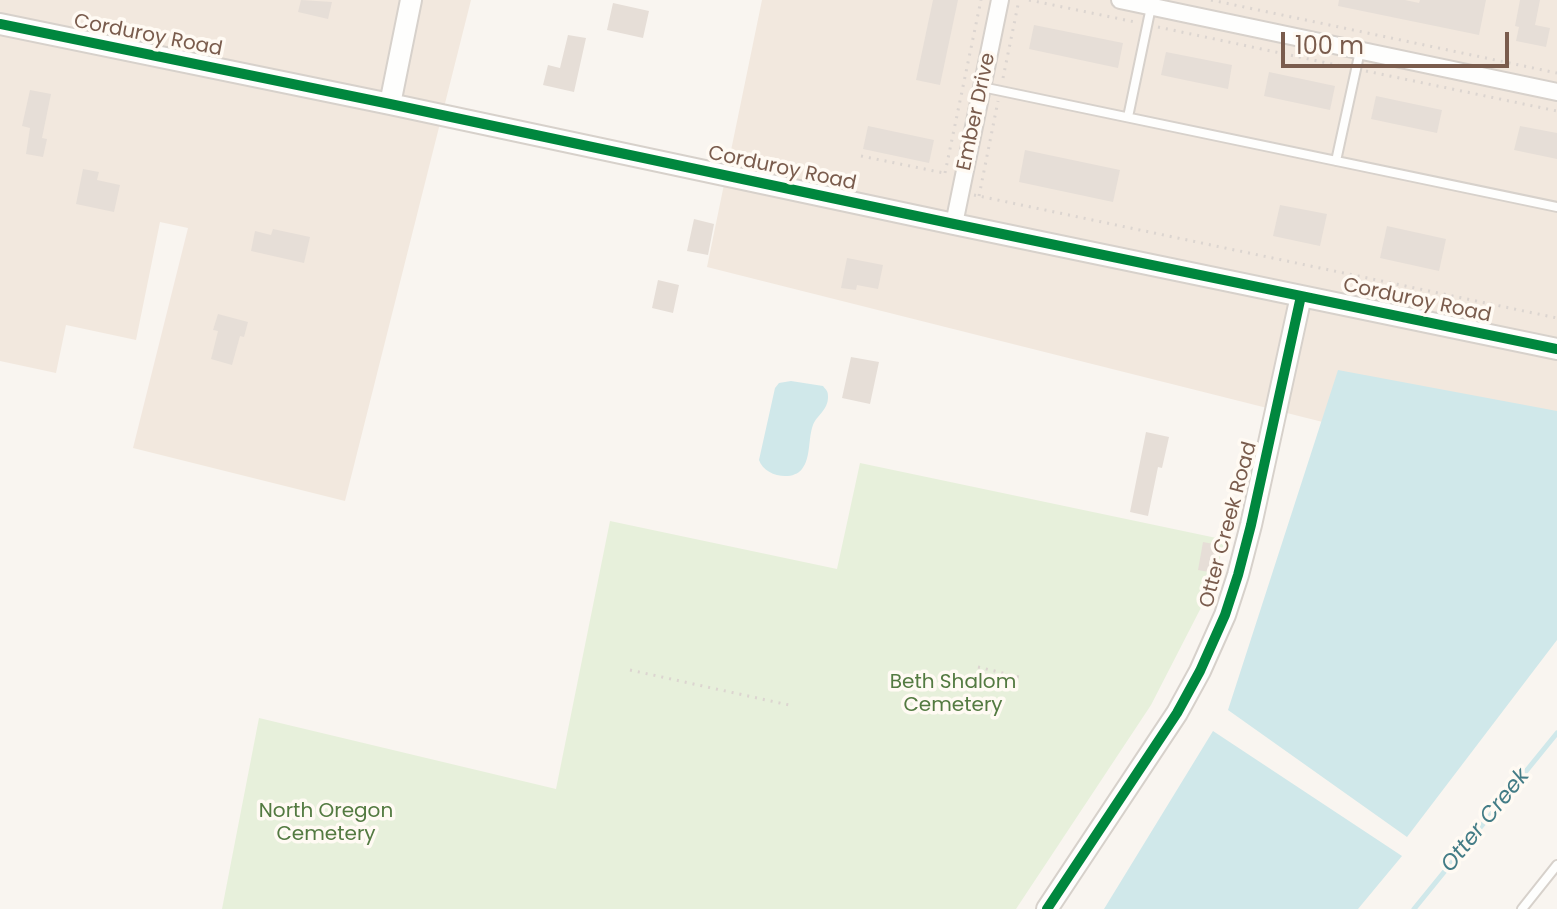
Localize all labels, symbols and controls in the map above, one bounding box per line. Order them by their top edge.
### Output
street label: Corduroy Road [72,10,224,62]
scale bar [1285,16,1513,66]
text: 100 m [1295,29,1364,62]
street label: Ember Drive [953,51,1001,173]
street label: Corduroy Road [706,142,858,196]
street label: Corduroy Road [1341,274,1493,328]
street label: Otter Creek Road [1195,439,1263,611]
park label: Beth Shalom Cemetery [890,671,1016,718]
water label: Otter Creek [1436,764,1536,878]
park label: North Oregon Cemetery [259,800,393,847]

